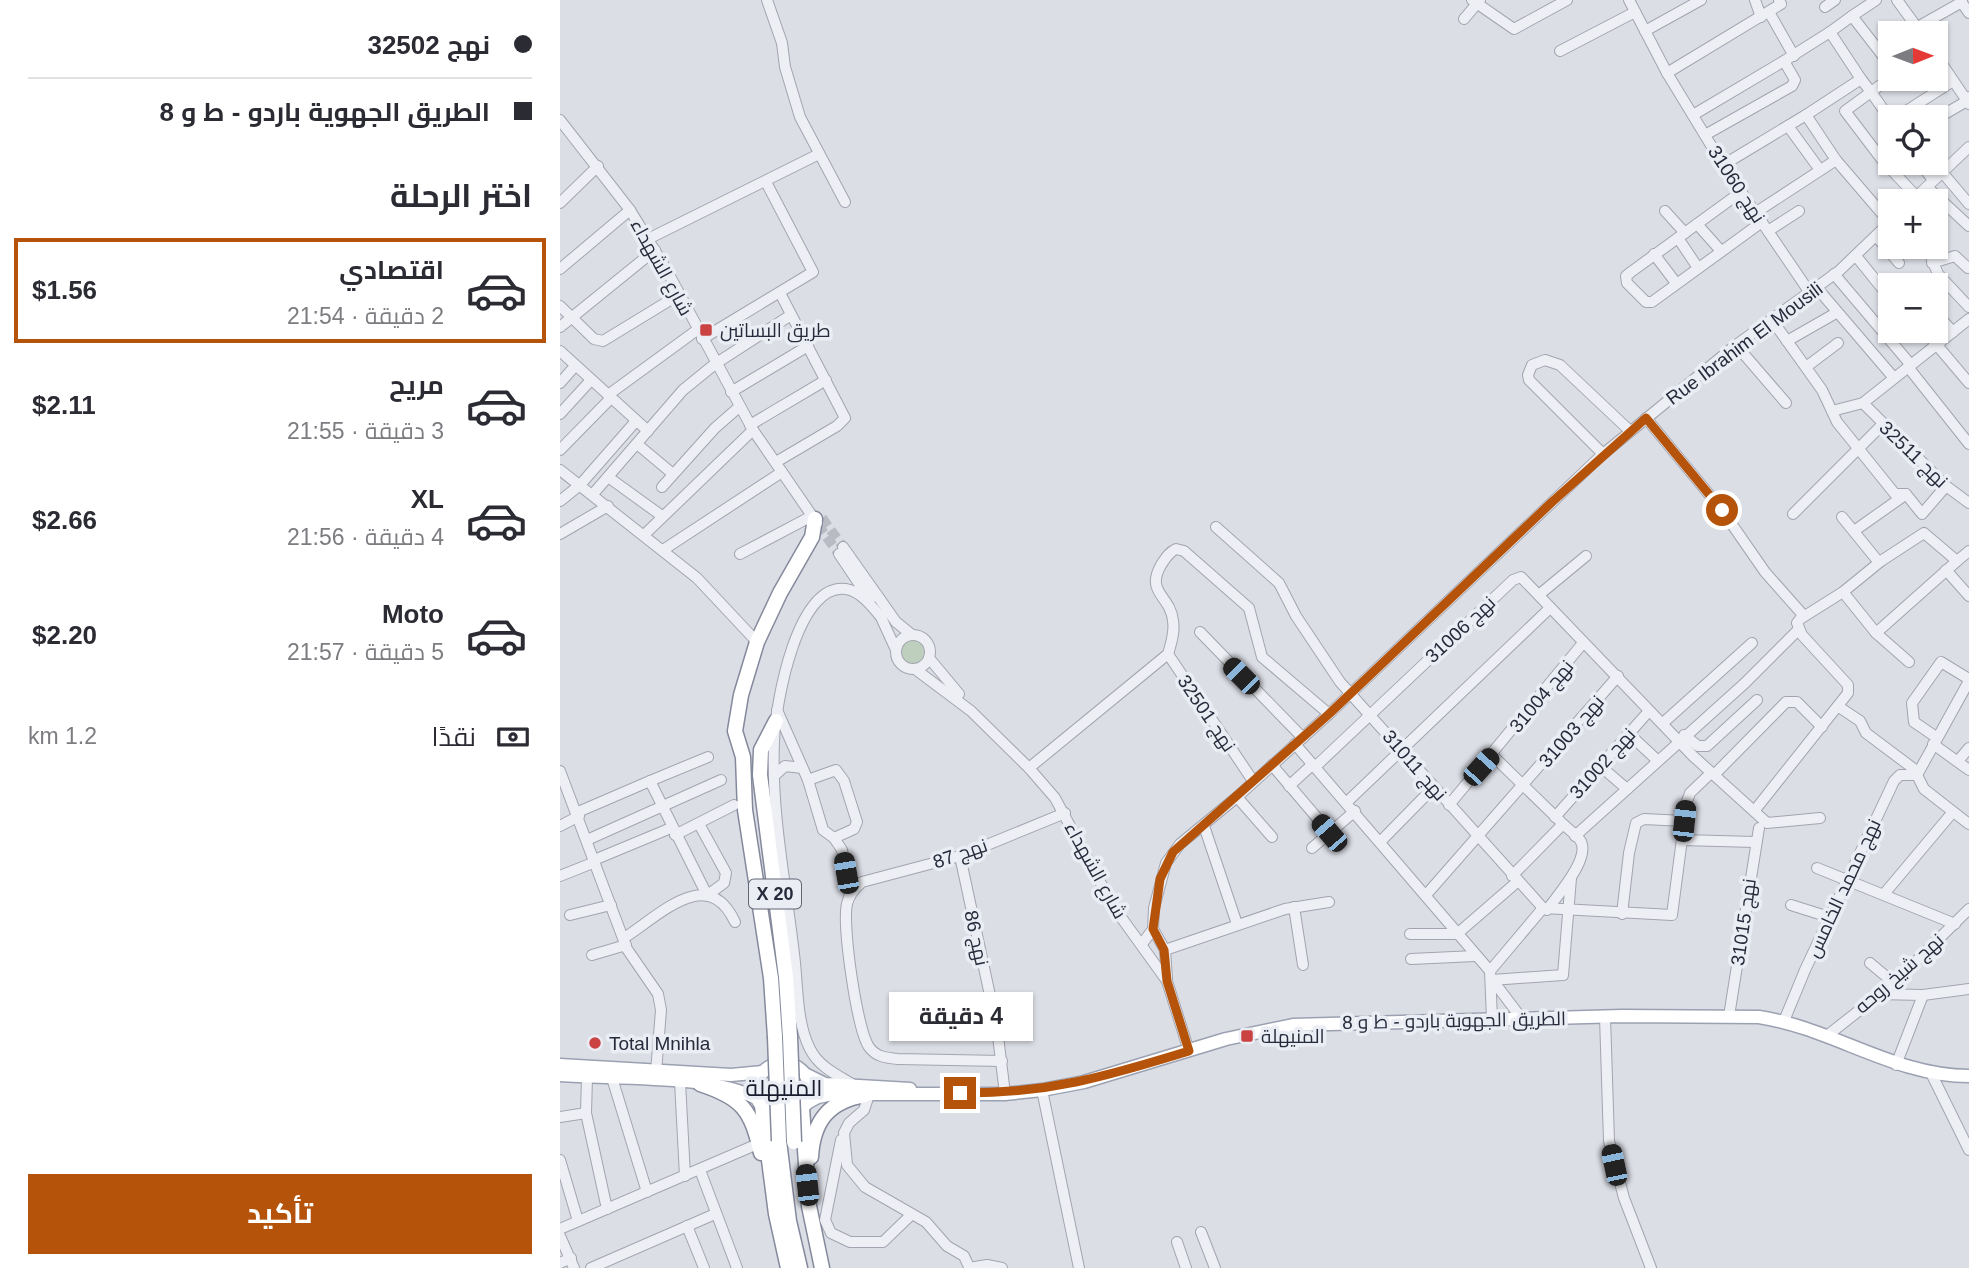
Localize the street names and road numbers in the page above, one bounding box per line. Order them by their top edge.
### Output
street label: نهج 31060 [1701,142,1769,228]
street label: شارع الشهداء [624,215,697,321]
street label: Rue Ibrahim El Mousili [1662,278,1827,409]
street label: نهج 32511 [1873,417,1952,494]
street label: نهج 31006 [1421,592,1502,669]
street label: نهج 31004 [1505,656,1580,739]
street label: نهج 32501 [1171,671,1240,757]
street label: نهج 31003 [1535,691,1610,773]
street label: نهج 31002 [1565,724,1642,805]
street label: نهج 31011 [1376,726,1451,807]
street label: نهج محمد الخامس [1802,816,1887,962]
street label: شارع الشهداء [1058,818,1131,924]
street label: نهج 87 [930,834,991,875]
street label: نهج 31015 [1727,877,1763,967]
road number: X 20 [749,880,801,908]
street label: نهج 86 [957,909,993,968]
street label: نهج شيخ روحه [1851,929,1950,1020]
street label: الطريق الجهوية باردو - ط و 8 [1342,1008,1566,1035]

